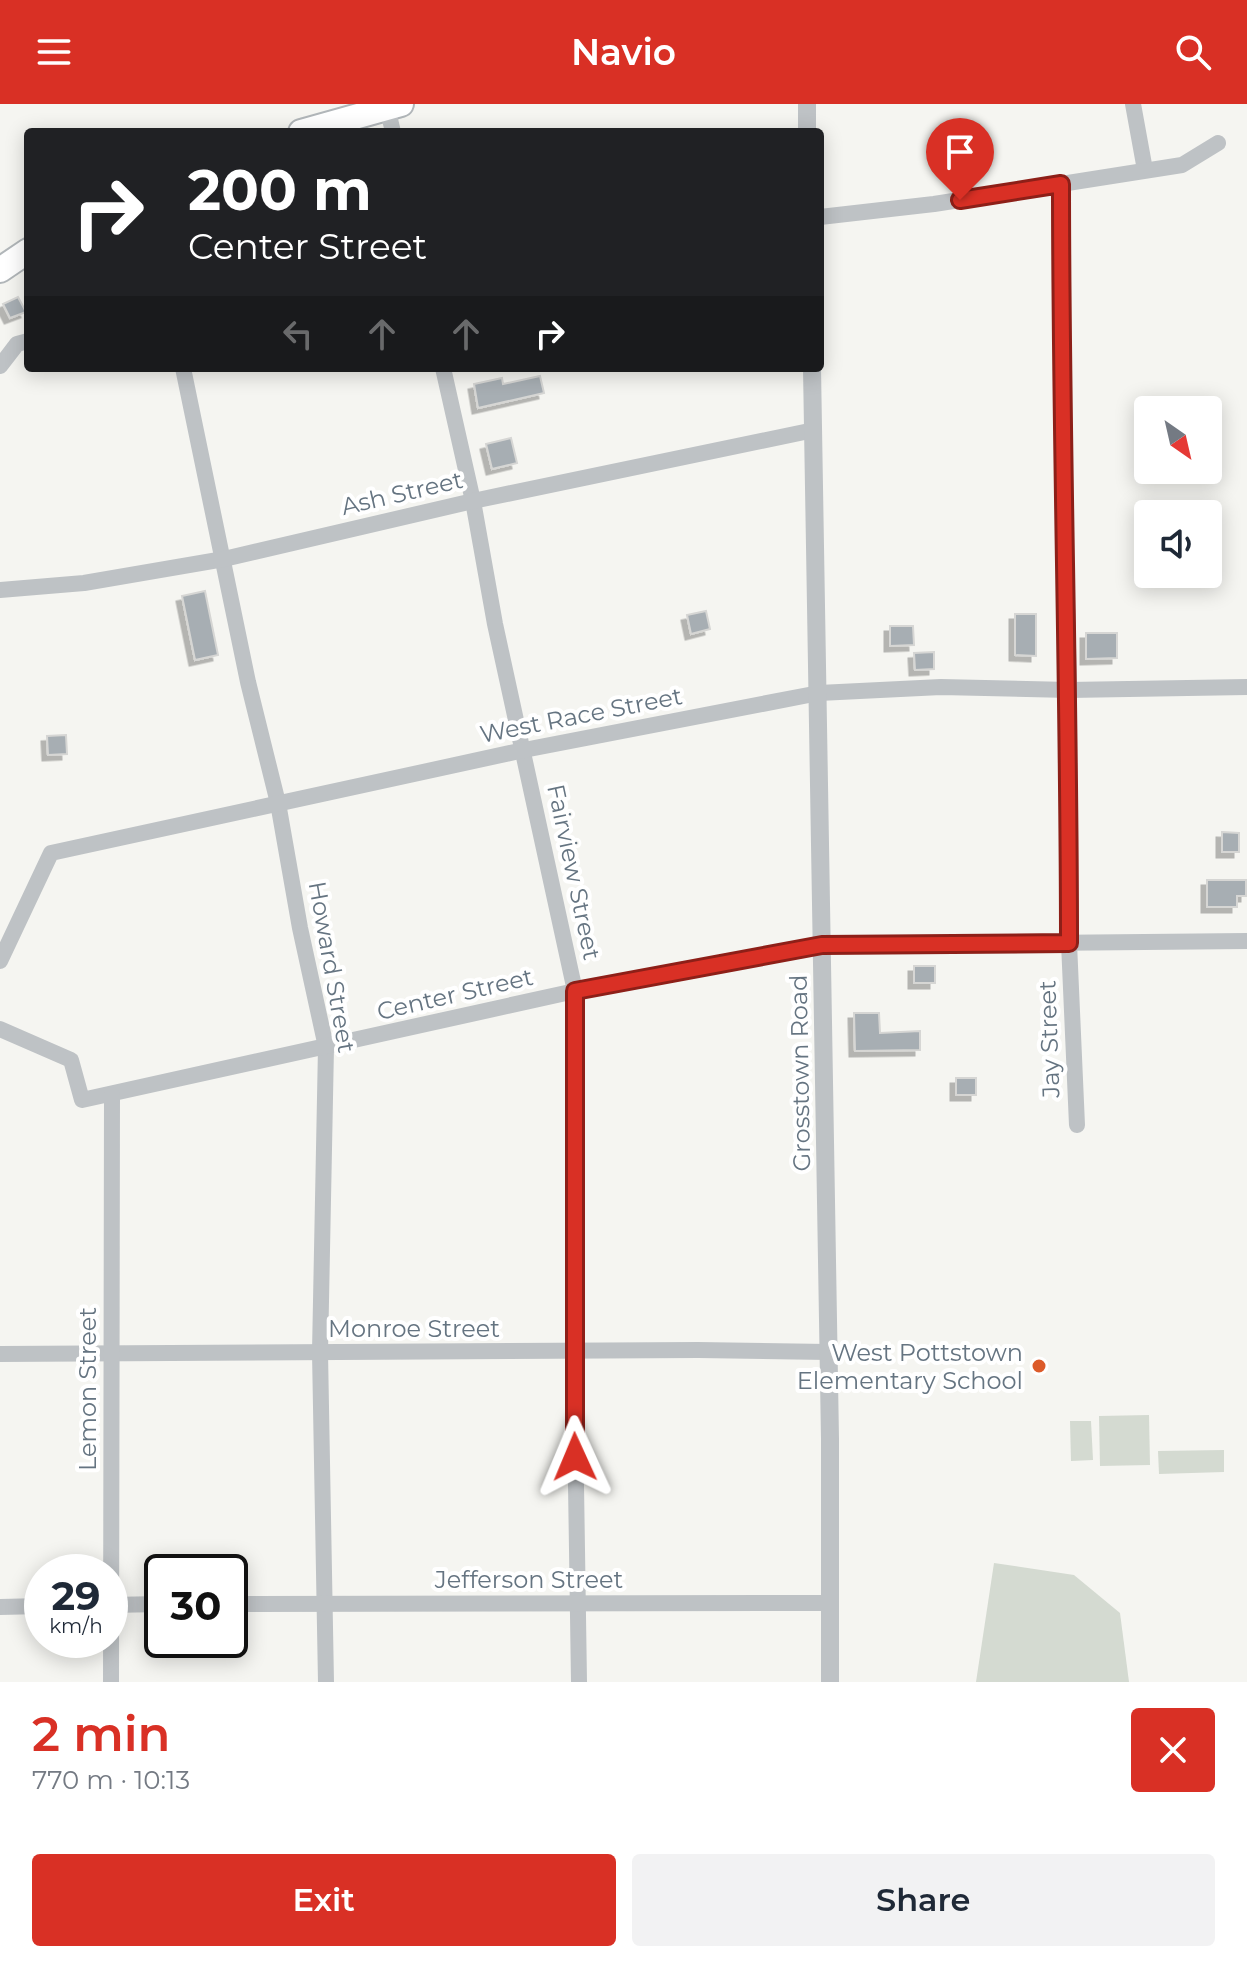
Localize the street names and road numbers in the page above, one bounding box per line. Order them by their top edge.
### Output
street label: Ash Street [338,465,466,521]
street label: West Race Street [477,681,685,749]
street label: Fairview Street [541,781,607,963]
street label: Howard Street [303,879,361,1055]
street label: Center Street [374,962,536,1026]
street label: Grosstown Road [784,974,816,1172]
street label: Jay Street [1032,979,1066,1099]
street label: Lemon Street [73,1307,102,1471]
street label: Monroe Street [328,1314,500,1343]
street label: Jefferson Street [434,1565,624,1594]

